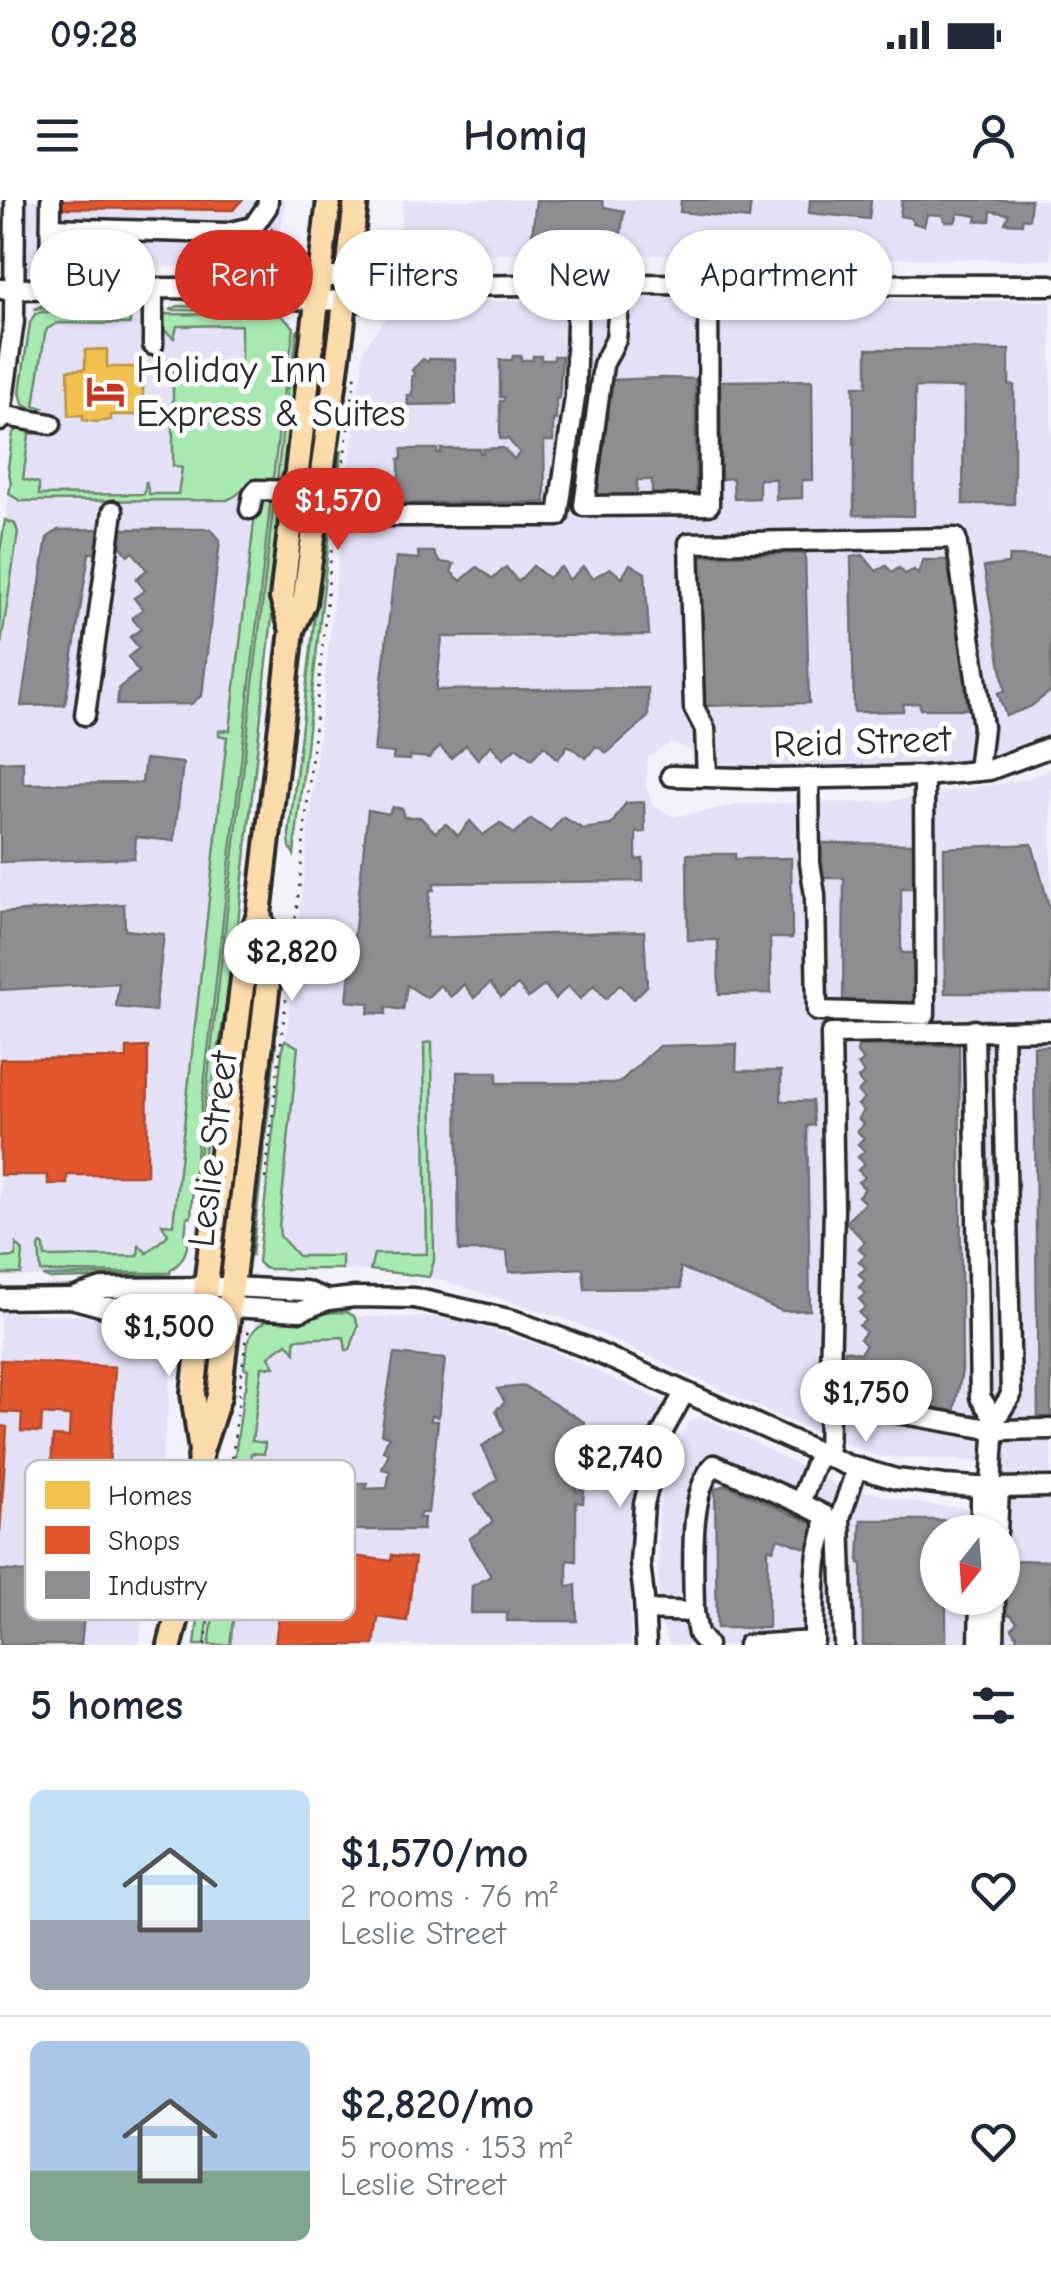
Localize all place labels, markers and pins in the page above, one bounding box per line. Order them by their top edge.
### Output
place label: Holiday Inn Express & Suites [136,348,406,436]
hotel icon: Holiday Inn Express & Suites [85,371,127,413]
pin: $1,570 [257,468,419,553]
pin: $2,820 [211,919,373,1004]
pin: $1,500 [88,1294,250,1379]
pin: $1,750 [785,1360,947,1445]
pin: $2,740 [539,1425,701,1510]

